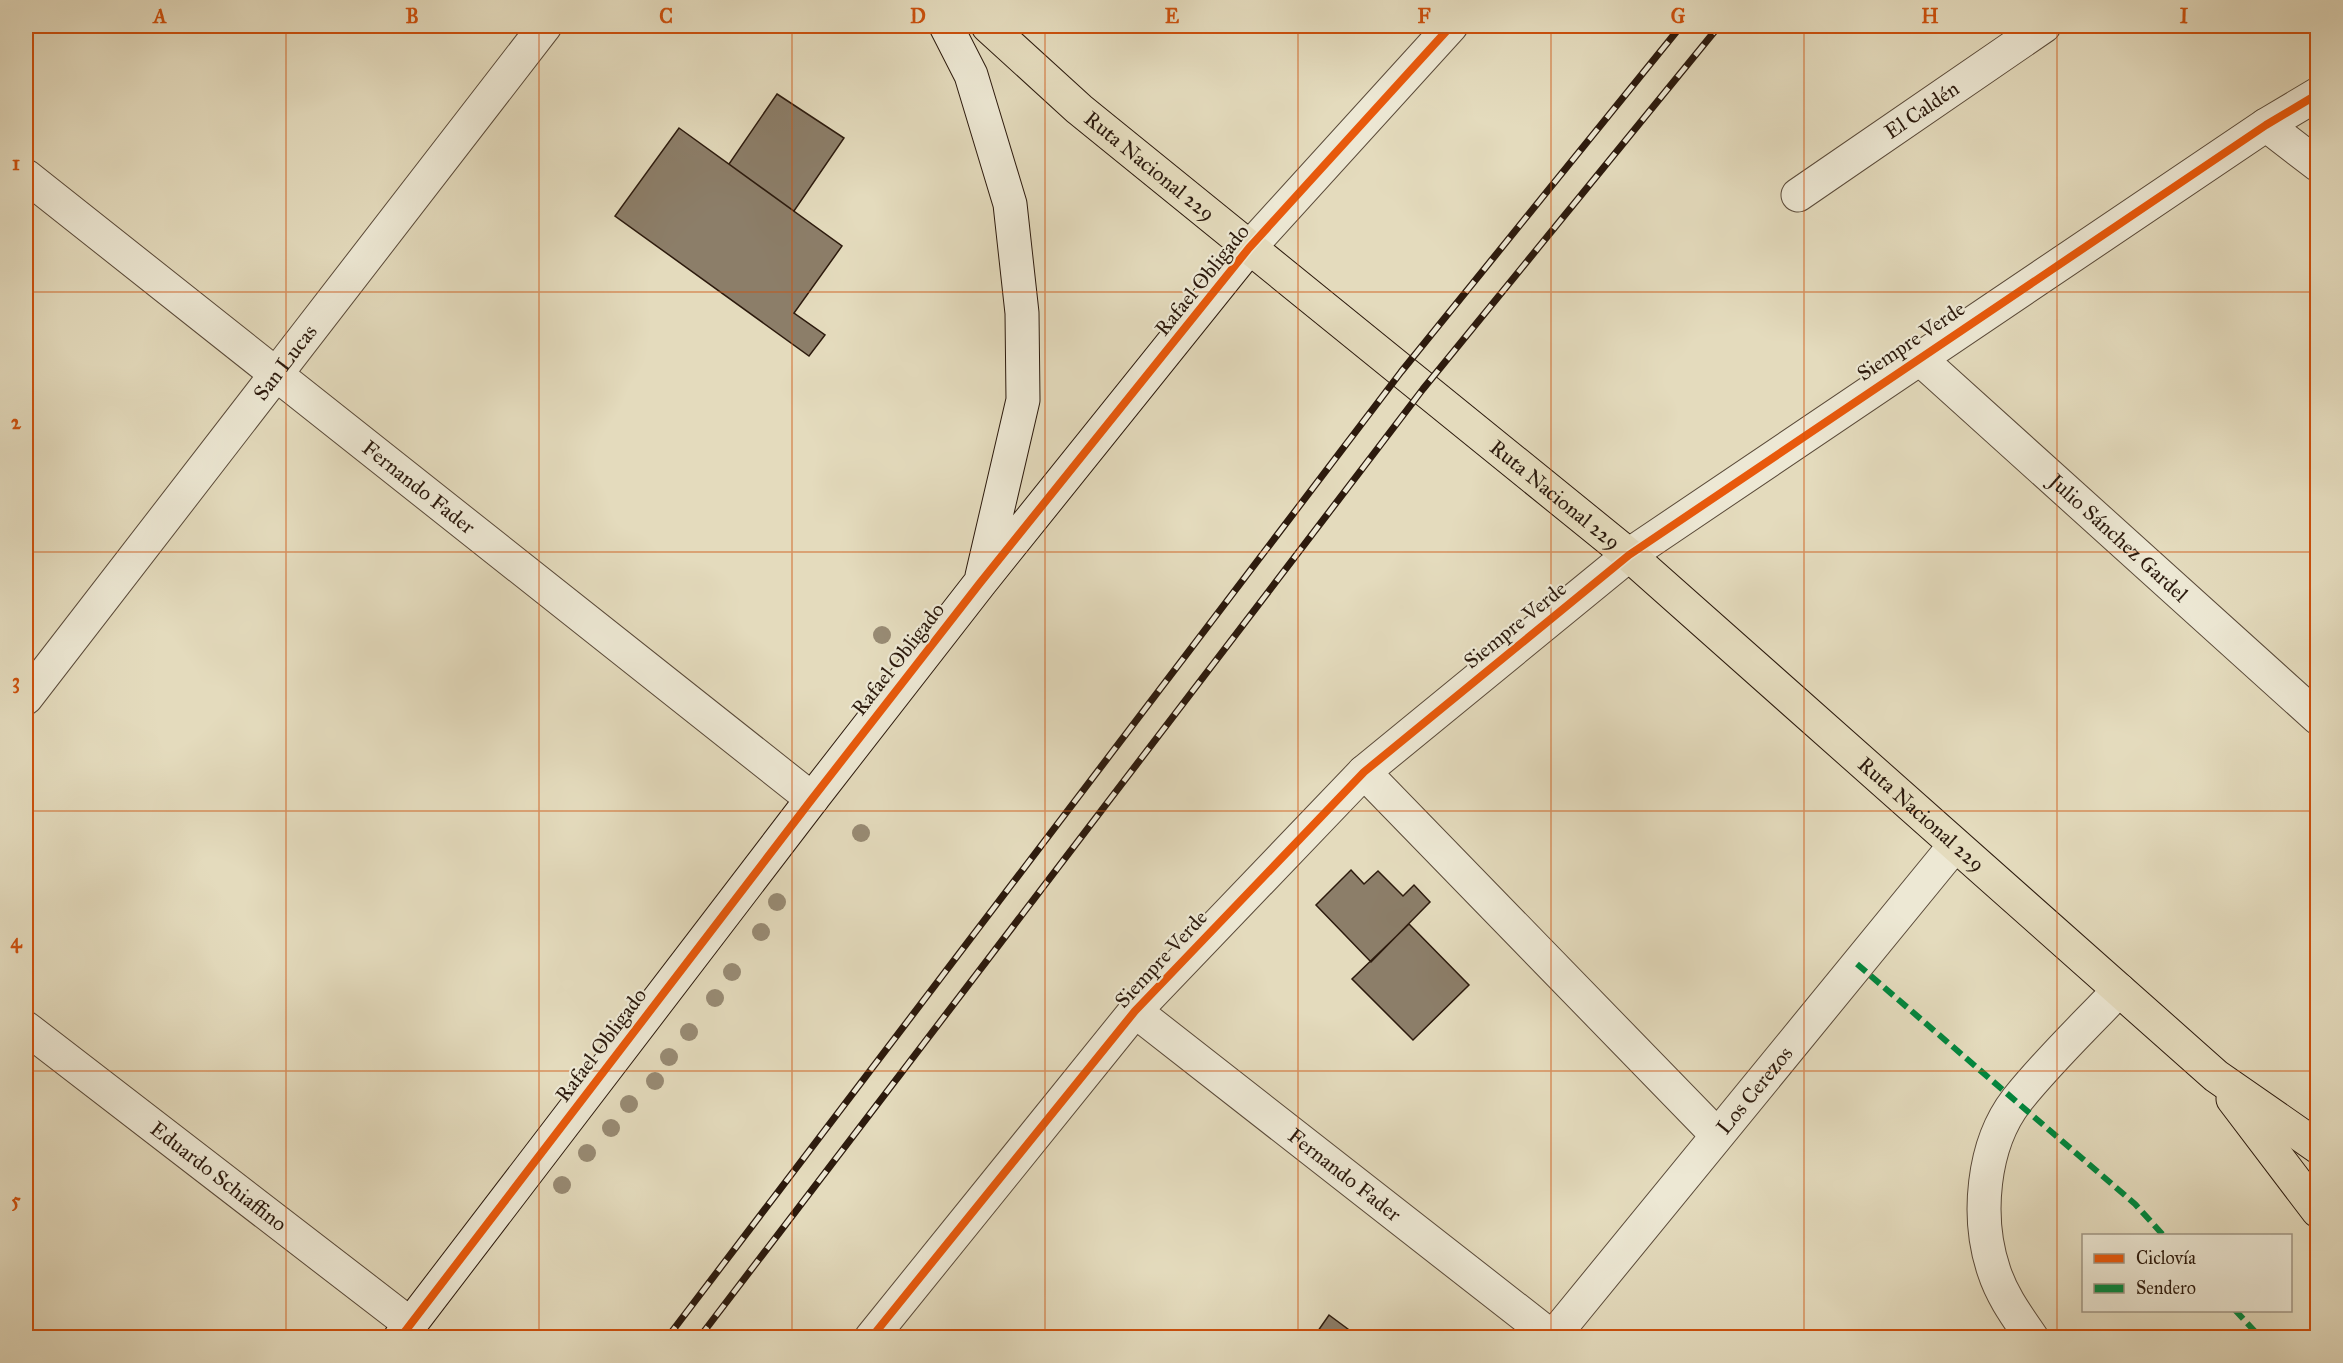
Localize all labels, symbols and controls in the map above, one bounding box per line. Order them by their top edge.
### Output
text: A [151,4,167,28]
text: B [405,4,419,28]
text: C [659,4,673,28]
text: D [910,4,926,28]
text: E [1165,4,1180,28]
text: F [1417,4,1431,28]
text: G [1671,4,1686,28]
text: H [1921,4,1939,28]
text: I [2180,4,2189,28]
street label: El Caldén [1879,75,1964,145]
street label: Ruta Nacional 229 [1079,106,1220,227]
text: 1 [12,151,20,175]
street label: Rafael Obligado [1149,219,1255,341]
street label: Siempre Verde [1852,295,1970,387]
street label: San Lucas [248,319,323,406]
text: 2 [11,410,22,434]
street label: Ruta Nacional 229 [1484,434,1626,556]
street label: Fernando Fader [357,435,480,540]
street label: Julio Sánchez Gardel [2042,467,2194,608]
street label: Siempre Verde [1458,576,1572,674]
street label: Rafael Obligado [846,597,950,721]
text: 3 [12,669,20,694]
street label: Ruta Nacional 229 [1853,751,1990,877]
street label: Siempre Verde [1109,904,1213,1013]
text: 4 [10,929,22,954]
street label: Rafael Obligado [550,983,652,1107]
street label: Los Cerezos [1711,1041,1798,1140]
street label: Eduardo Schiaffino [145,1116,292,1237]
street label: Fernando Fader [1283,1123,1406,1227]
text: 5 [11,1188,21,1212]
legend [2082,1234,2292,1312]
text: Ciclovía [2136,1247,2196,1269]
text: Sendero [2136,1277,2196,1299]

